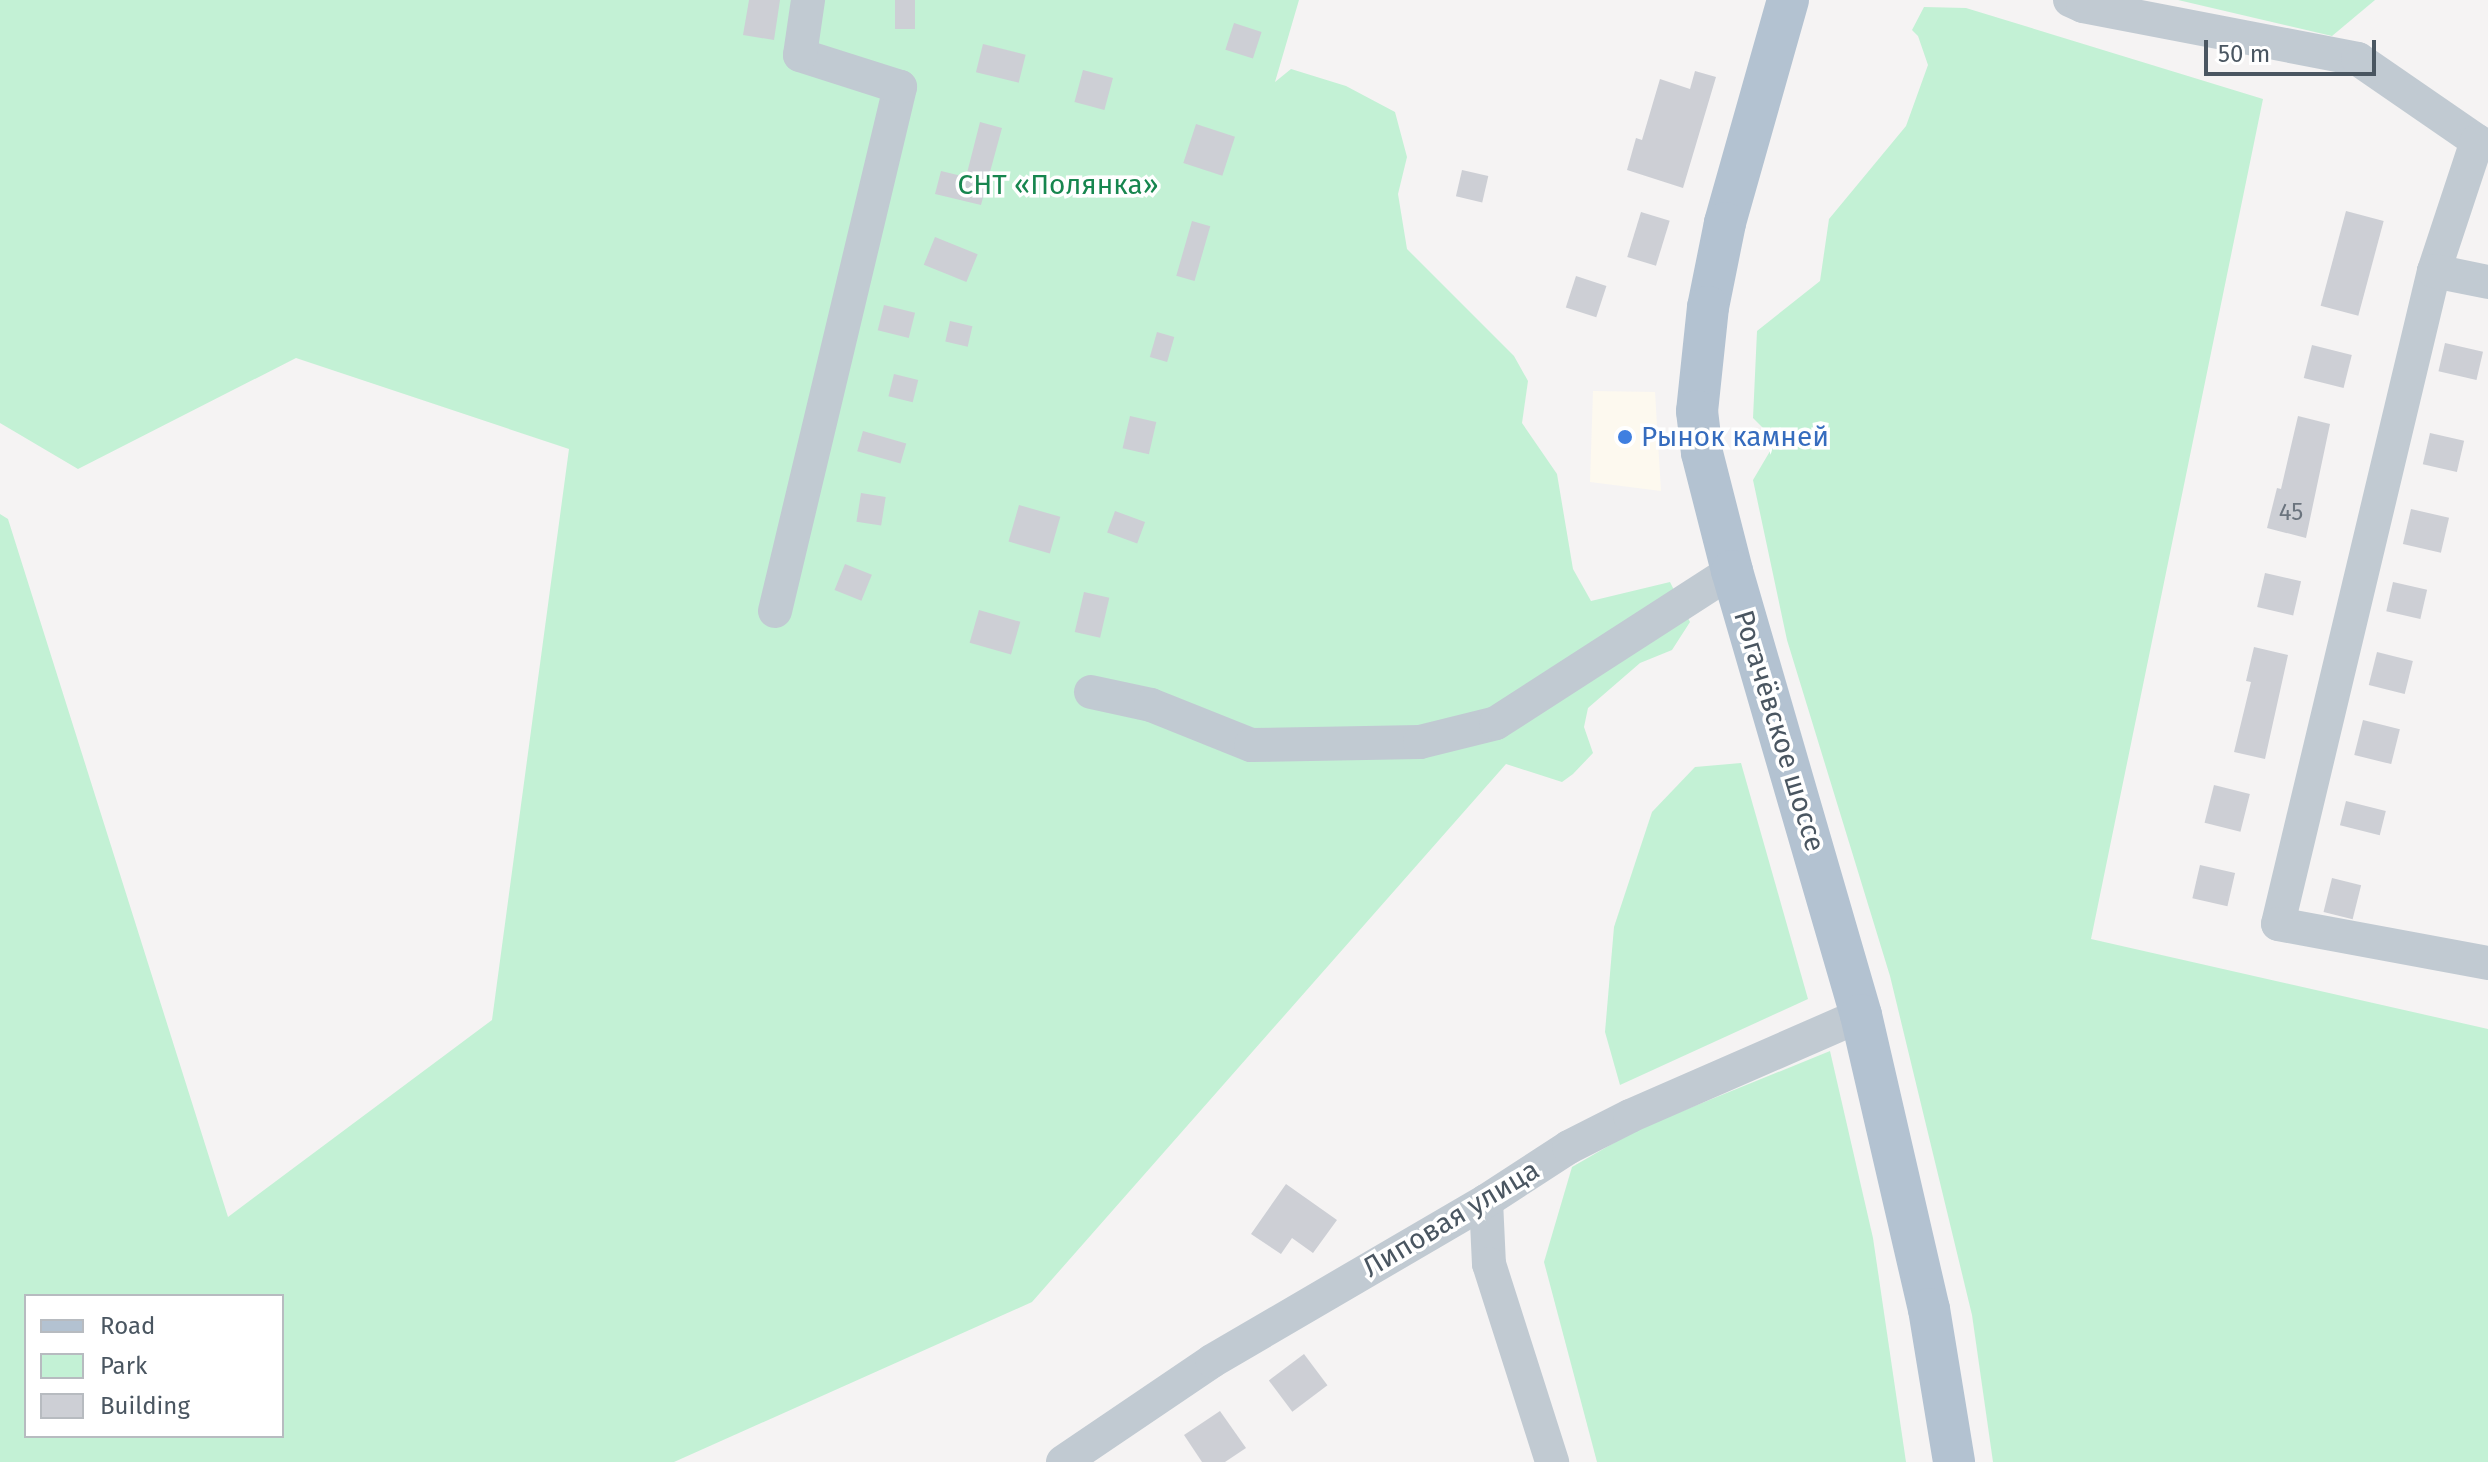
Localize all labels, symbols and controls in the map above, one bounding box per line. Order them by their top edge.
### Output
scale bar [2208,24,2380,74]
text: 50 m [2218,40,2270,68]
park label: СНТ «Полянка» [957,168,1159,202]
place label: Рынок камней [1641,420,1829,454]
marker: Рынок камней [1616,428,1634,446]
house number: 45 [2279,499,2303,527]
street label: Рогачёвское шоссе [1726,606,1832,856]
street label: Липовая улица [1357,1153,1545,1285]
legend [24,1294,284,1438]
text: Road [100,1312,155,1340]
text: Park [100,1352,147,1380]
text: Building [100,1392,190,1420]

